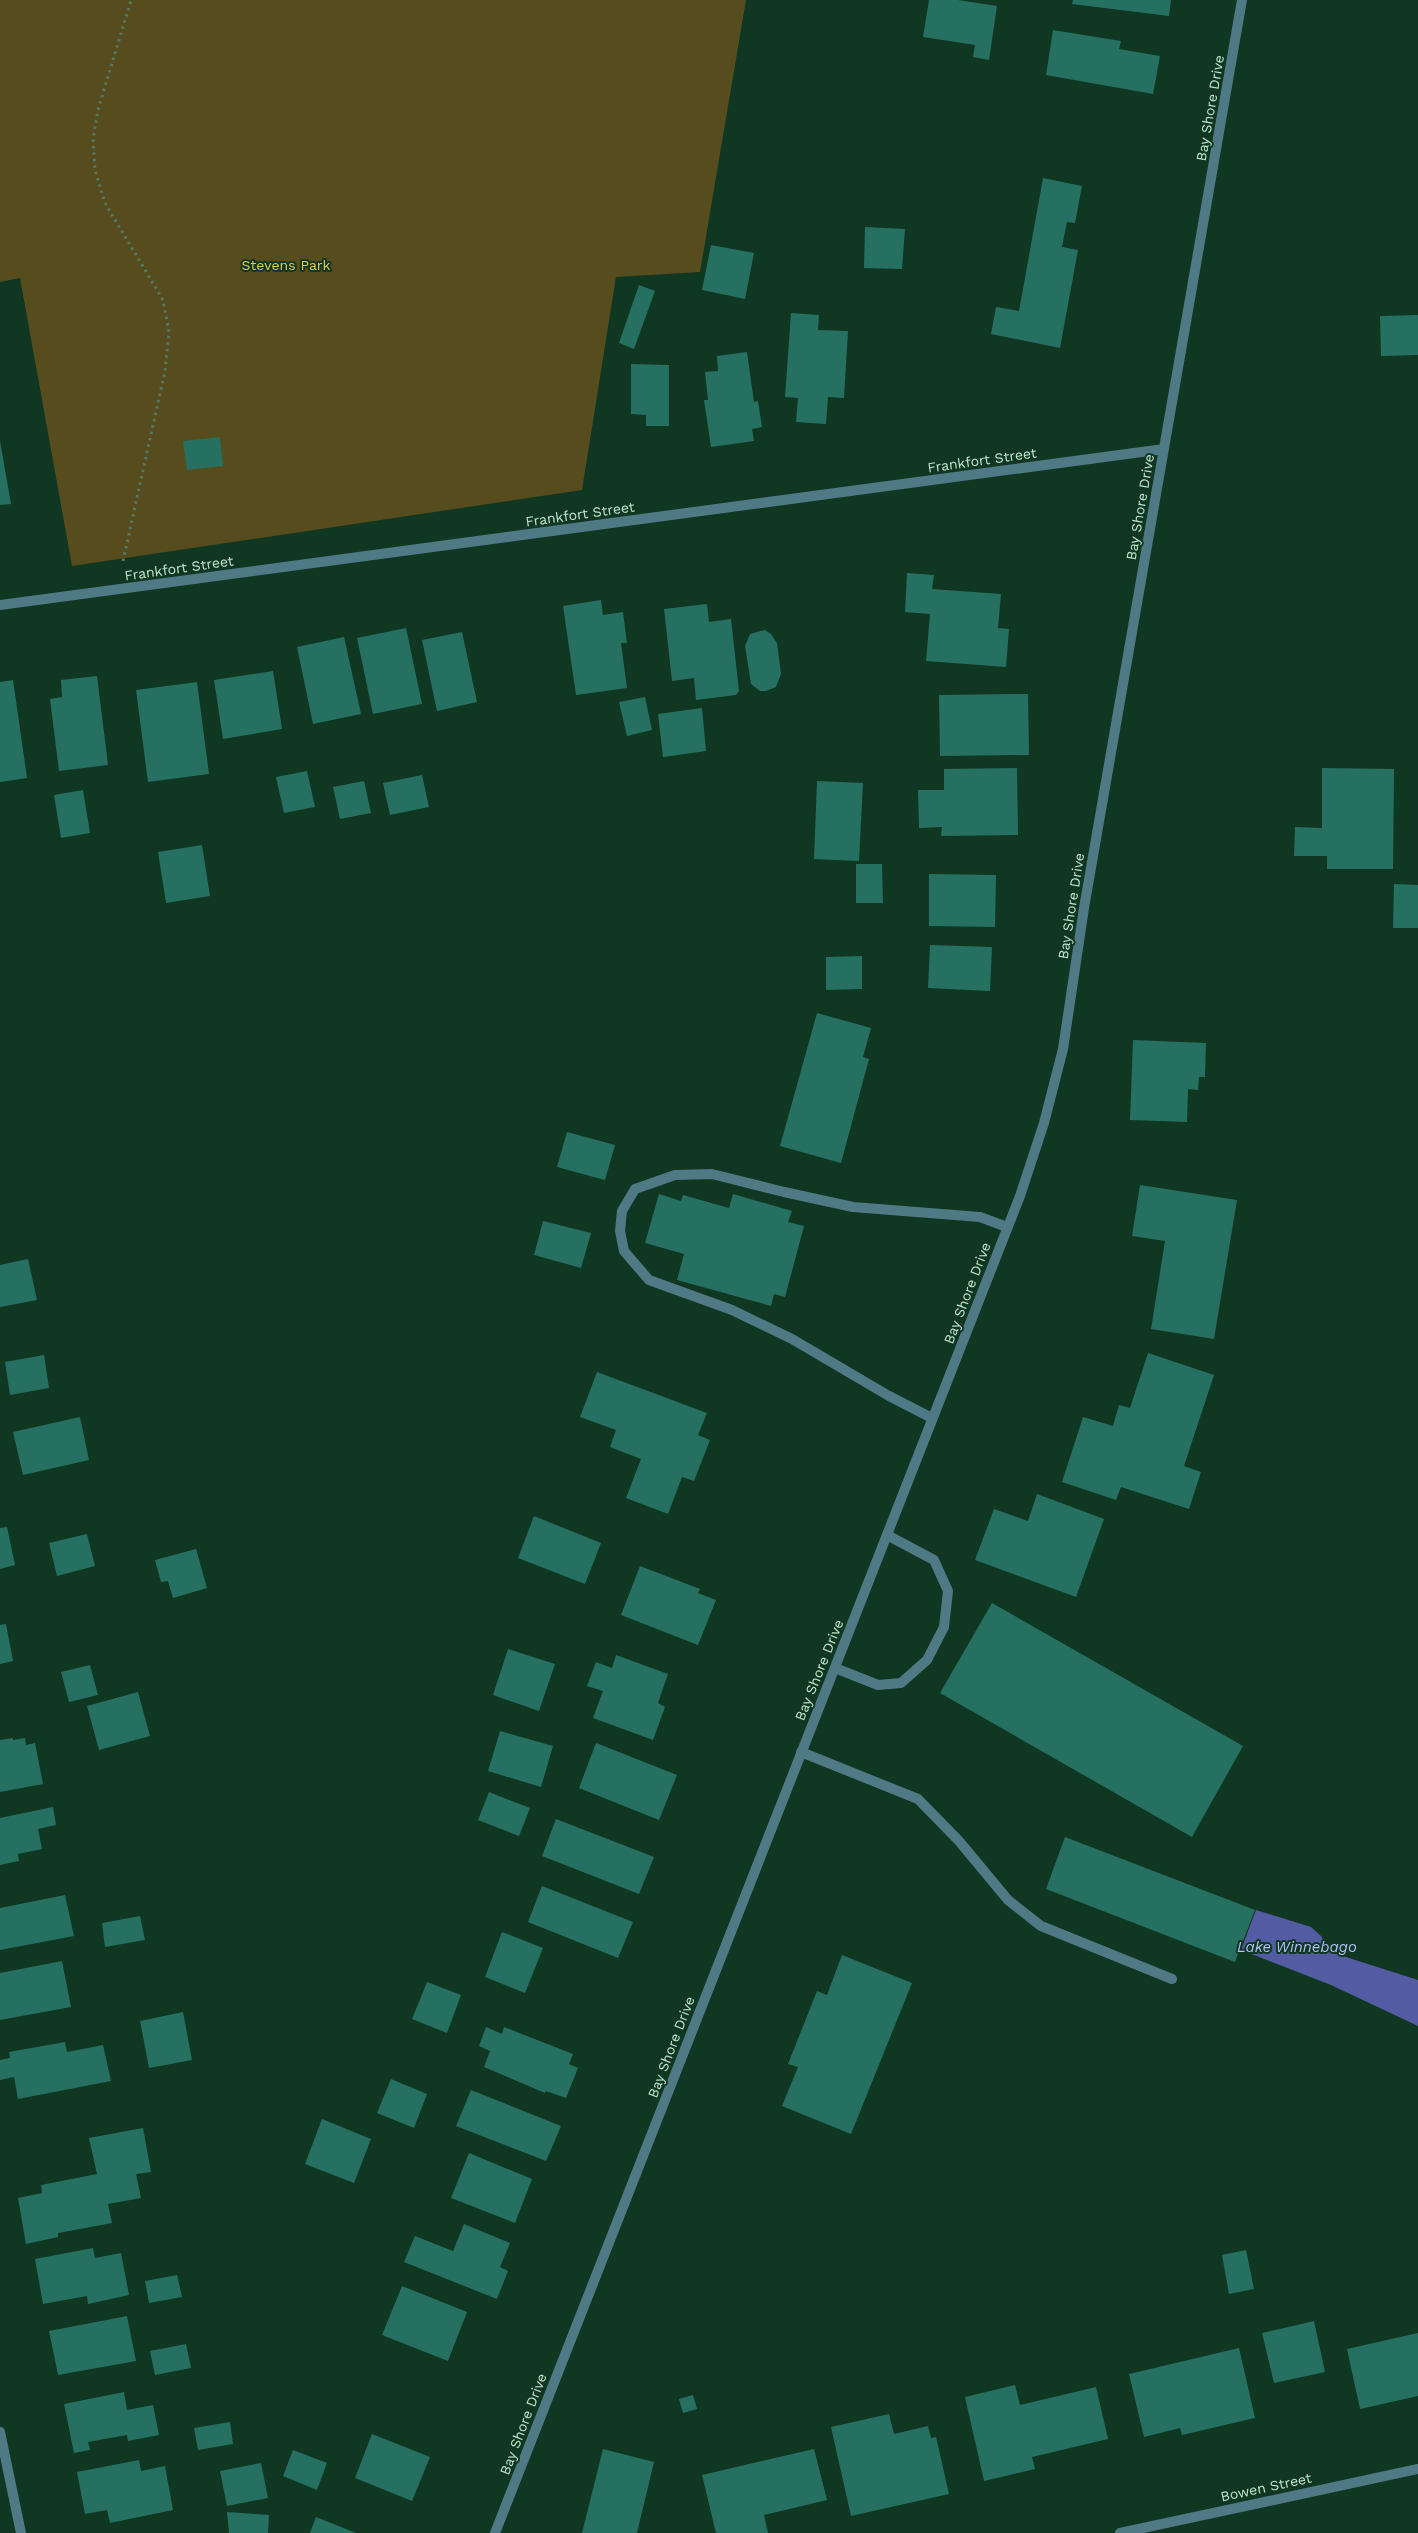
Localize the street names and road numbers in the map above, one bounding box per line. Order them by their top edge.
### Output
street label: Bay Shore Drive [1193,54,1227,162]
street label: Frankfort Street [927,444,1038,476]
street label: Bay Shore Drive [1123,453,1157,561]
street label: Frankfort Street [525,498,636,530]
street label: Frankfort Street [124,552,235,584]
street label: Bay Shore Drive [1055,852,1087,960]
street label: Bay Shore Drive [940,1240,994,1346]
street label: Bay Shore Drive [791,1617,847,1723]
street label: Bay Shore Drive [644,1994,698,2100]
street label: Bay Shore Drive [496,2371,550,2477]
street label: Bowen Street [1219,2470,1313,2504]

